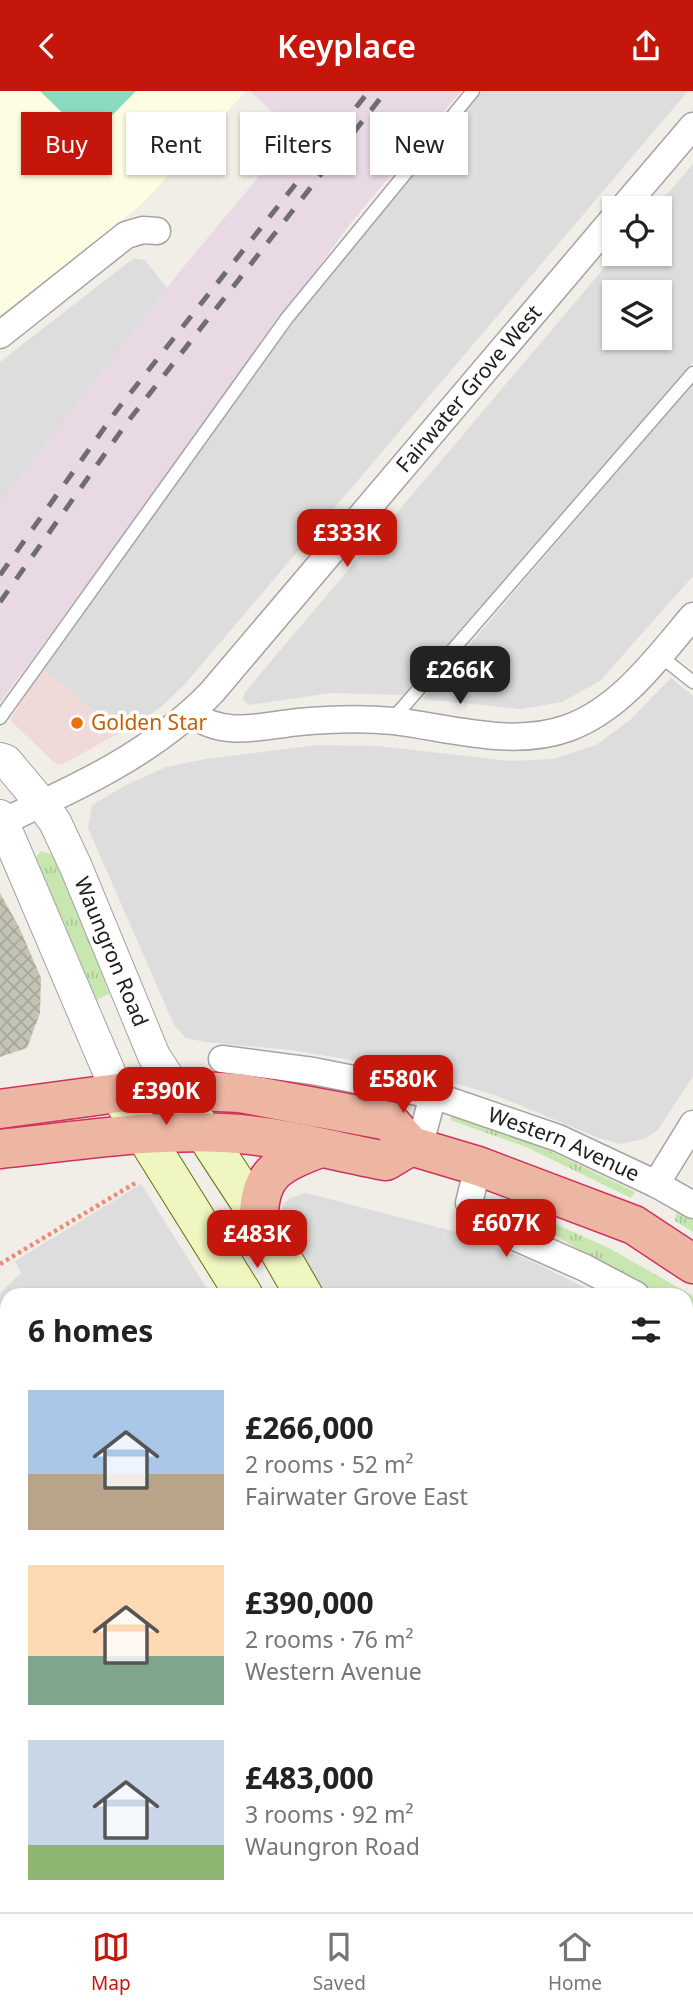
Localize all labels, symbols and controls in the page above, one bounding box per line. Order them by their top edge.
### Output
text: Keyplace [277,24,416,67]
icon: back [28,27,66,65]
icon: share [627,27,665,65]
chip: Buy [21,112,112,175]
chip: Rent [126,112,226,175]
chip: Filters [240,112,356,175]
chip: New [370,112,468,175]
map controls [602,196,672,350]
button: locate [602,196,672,266]
button: layers [602,280,672,350]
street label: Fairwater Grove West [389,298,548,478]
pin: £333K [298,510,396,569]
text: £333K [313,516,381,548]
pin: £266K [411,647,509,706]
text: £266K [426,653,494,685]
place label: Golden Star [91,708,207,736]
marker: Golden Star [69,715,85,731]
street label: Waungron Road [69,872,155,1031]
pin: £580K [354,1055,452,1115]
text: £580K [369,1062,437,1094]
pin: £390K [117,1067,215,1127]
text: £390K [132,1074,200,1106]
street label: Western Avenue [485,1100,644,1187]
pin: £607K [457,1199,555,1259]
text: £607K [472,1206,540,1238]
pin: £483K [208,1211,306,1270]
text: £483K [223,1217,291,1249]
text: 6 homes [28,1310,153,1351]
icon: filters [627,1311,665,1349]
text: £266,000 [245,1407,374,1448]
icon: home [84,1418,168,1502]
text: 2 rooms · 52 m² [245,1448,414,1480]
text: Fairwater Grove East [245,1480,468,1512]
text: £390,000 [245,1582,374,1623]
icon: home [84,1593,168,1677]
text: 2 rooms · 76 m² [245,1623,414,1655]
text: Western Avenue [245,1655,422,1687]
text: £483,000 [245,1757,374,1798]
icon: home [84,1768,168,1852]
text: 3 rooms · 92 m² [245,1798,414,1830]
text: Waungron Road [245,1830,420,1862]
tab: Map [91,1928,131,1996]
tab: Saved [313,1928,366,1996]
tab: Home [548,1928,602,1996]

